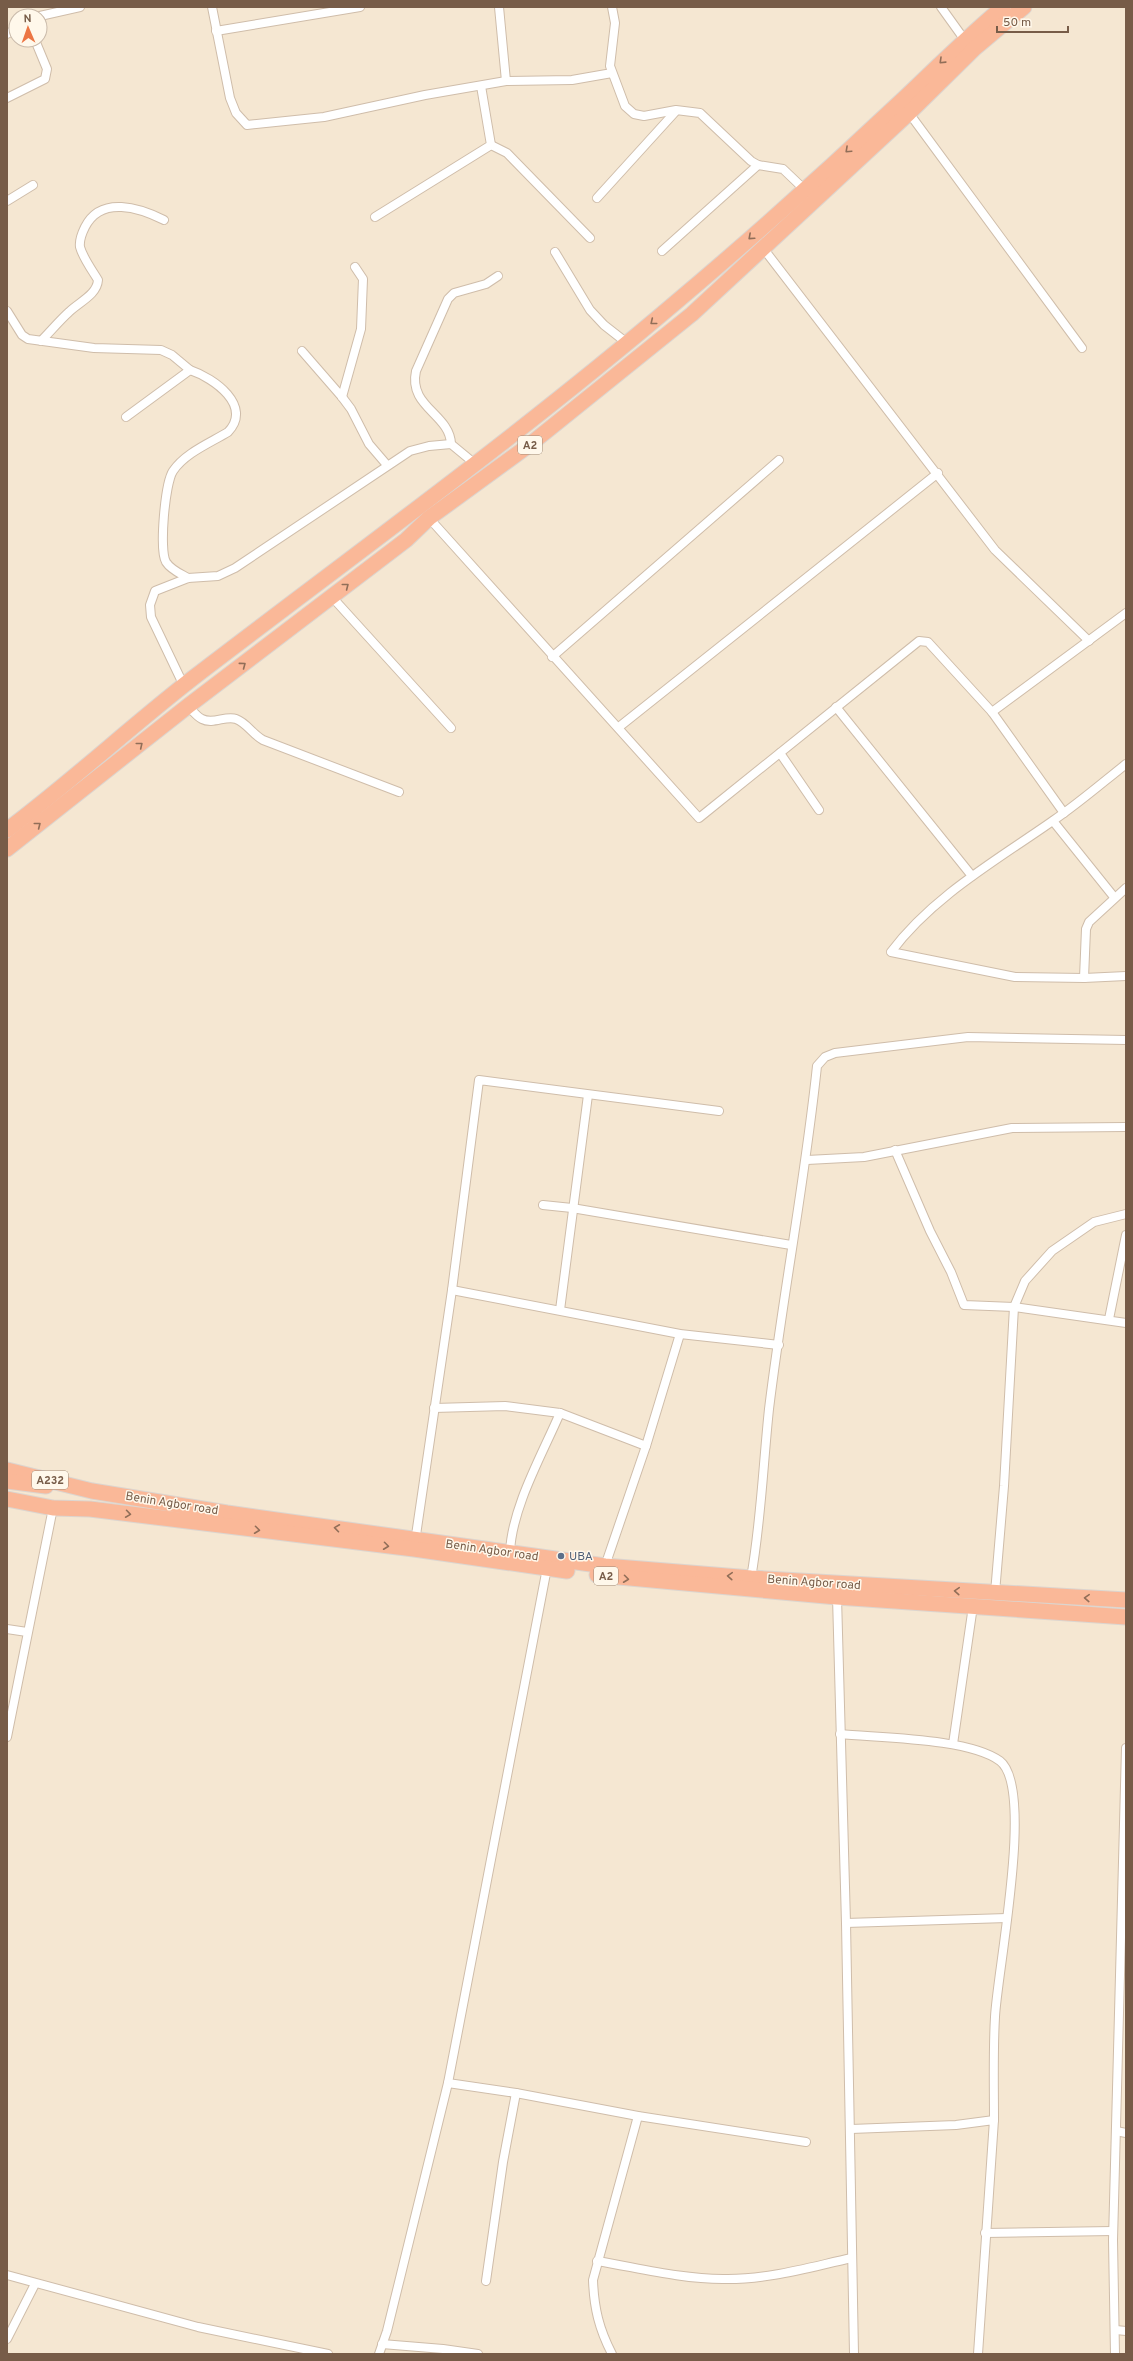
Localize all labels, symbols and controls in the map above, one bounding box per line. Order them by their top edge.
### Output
north arrow [8,8,48,48]
scale bar [997,8,1068,34]
text: N [23,12,32,26]
text: 50 m [1003,15,1031,31]
one-way arrow [939,56,947,64]
one-way arrow [845,145,852,152]
one-way arrow [748,233,756,240]
one-way arrow [650,317,657,324]
road number: A2 [518,436,542,454]
one-way arrow [342,584,349,591]
one-way arrow [238,662,245,669]
one-way arrow [136,742,143,749]
one-way arrow [34,822,41,830]
road number: A232 [32,1471,68,1489]
street label: Benin Agbor road [124,1489,219,1519]
one-way arrow [125,1509,131,1518]
one-way arrow [334,1524,340,1533]
one-way arrow [254,1526,260,1535]
street label: Benin Agbor road [444,1537,539,1565]
one-way arrow [383,1541,389,1550]
place label: UBA [569,1549,593,1565]
marker: UBA [556,1551,566,1561]
road number: A2 [594,1567,618,1585]
one-way arrow [727,1571,733,1580]
street label: Benin Agbor road [767,1572,861,1594]
one-way arrow [623,1574,629,1583]
one-way arrow [954,1586,960,1595]
one-way arrow [1084,1594,1090,1603]

